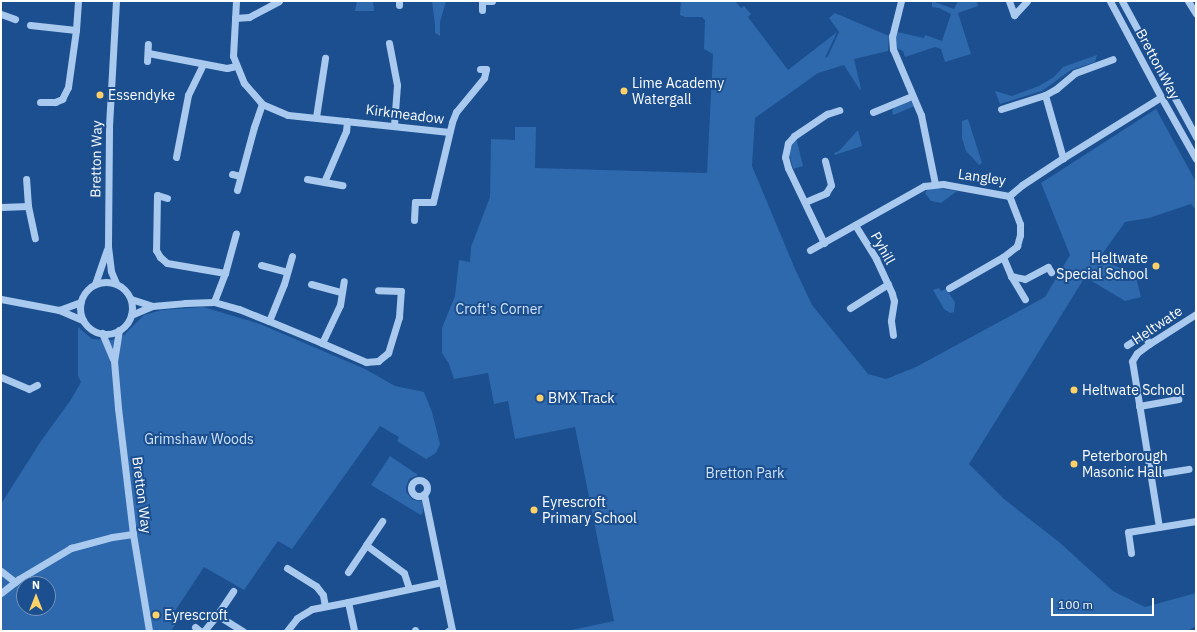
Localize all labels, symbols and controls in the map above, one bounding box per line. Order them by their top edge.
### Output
street label: Bretton Way [1132,26,1184,102]
place label: Lime Academy Watergall [632,75,724,108]
marker: Lime Academy Watergall [619,86,629,96]
place label: Essendyke [108,87,175,103]
marker: Essendyke [95,90,105,100]
street label: Kirkmeadow [365,101,445,127]
street label: Bretton Way [87,120,105,198]
street label: Langley [957,165,1007,189]
street label: Pyhill [867,229,899,267]
place label: Heltwate Special School [1056,250,1148,282]
marker: Heltwate Special School [1151,261,1161,271]
park label: Croft's Corner [456,301,542,317]
street label: Heltwate [1129,302,1185,348]
place label: Heltwate School [1082,382,1185,398]
marker: Heltwate School [1069,385,1079,395]
place label: BMX Track [548,390,615,406]
marker: BMX Track [535,393,545,403]
park label: Grimshaw Woods [144,431,254,447]
place label: Peterborough Masonic Hall [1082,448,1168,480]
street label: Bretton Way [129,456,155,534]
marker: Peterborough Masonic Hall [1069,459,1079,469]
park label: Bretton Park [706,465,784,481]
place label: Eyrescroft Primary School [542,494,637,526]
marker: Eyrescroft Primary School [529,505,539,515]
north arrow [16,576,56,616]
text: N [32,578,40,592]
scale bar [1053,590,1156,616]
text: 100 m [1058,597,1093,612]
place label: Eyrescroft [164,607,228,623]
marker: Eyrescroft [151,610,161,620]

